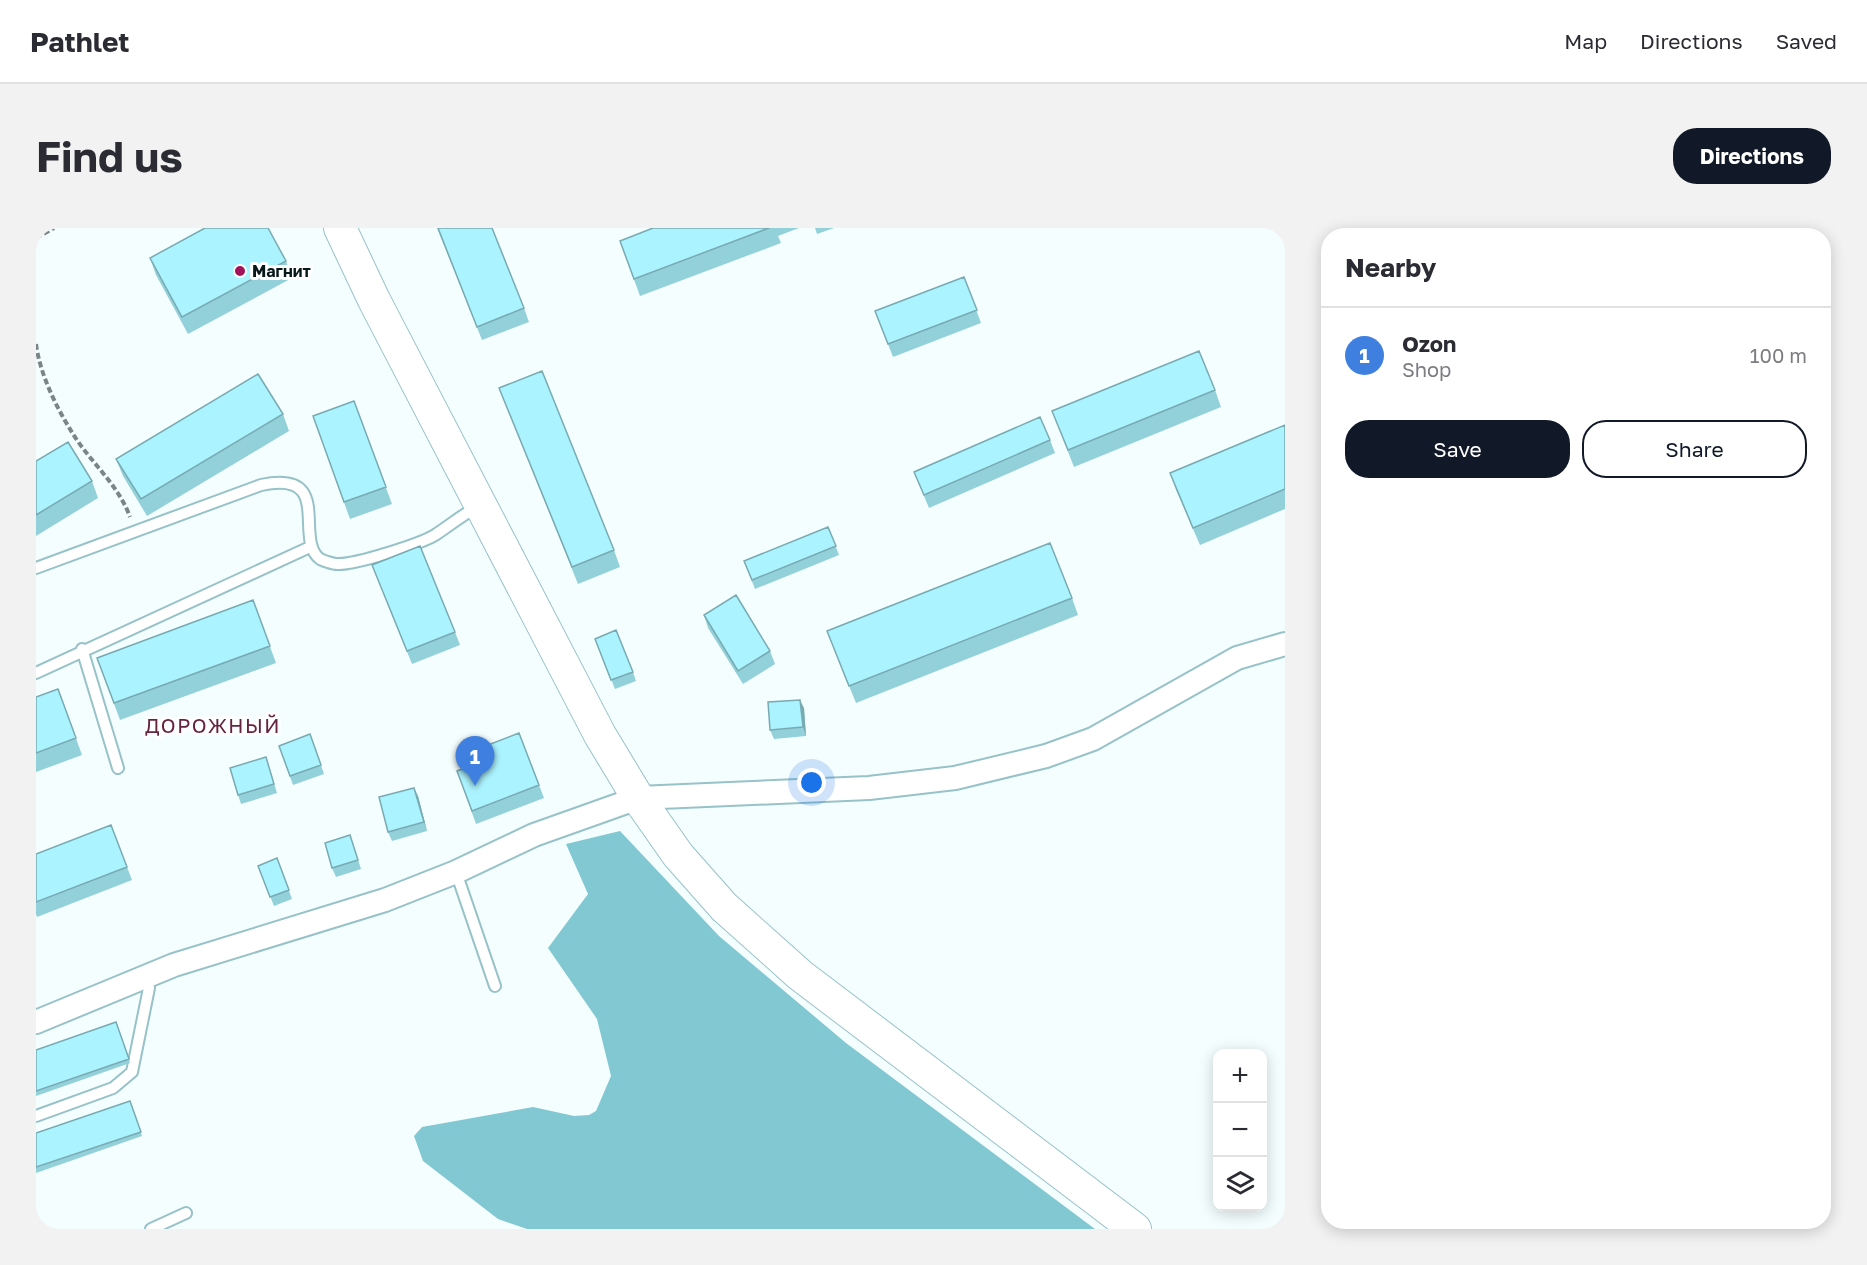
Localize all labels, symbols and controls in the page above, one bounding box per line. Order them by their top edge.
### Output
text: Pathlet [30,25,130,58]
text: Map [1564,28,1607,54]
text: Directions [1640,28,1743,54]
text: Saved [1776,28,1837,54]
button: Directions [1673,128,1831,184]
text: Find us [36,131,183,181]
text: Nearby [1345,252,1436,283]
place label: Магнит [252,261,311,281]
marker: Магнит [233,264,247,278]
text: Ozon [1402,330,1456,357]
text: 1 [1359,343,1370,367]
text: 100 m [1750,343,1807,367]
text: Shop [1402,357,1451,381]
button: Save [1345,420,1570,478]
button: Share [1582,420,1807,478]
district label: ДОРОЖНЫЙ [145,713,281,737]
pin: 1 [456,736,494,786]
your location [797,768,826,797]
map controls [1213,1049,1267,1211]
button: + [1213,1049,1267,1103]
button: − [1213,1103,1267,1157]
button: layers [1213,1157,1267,1211]

